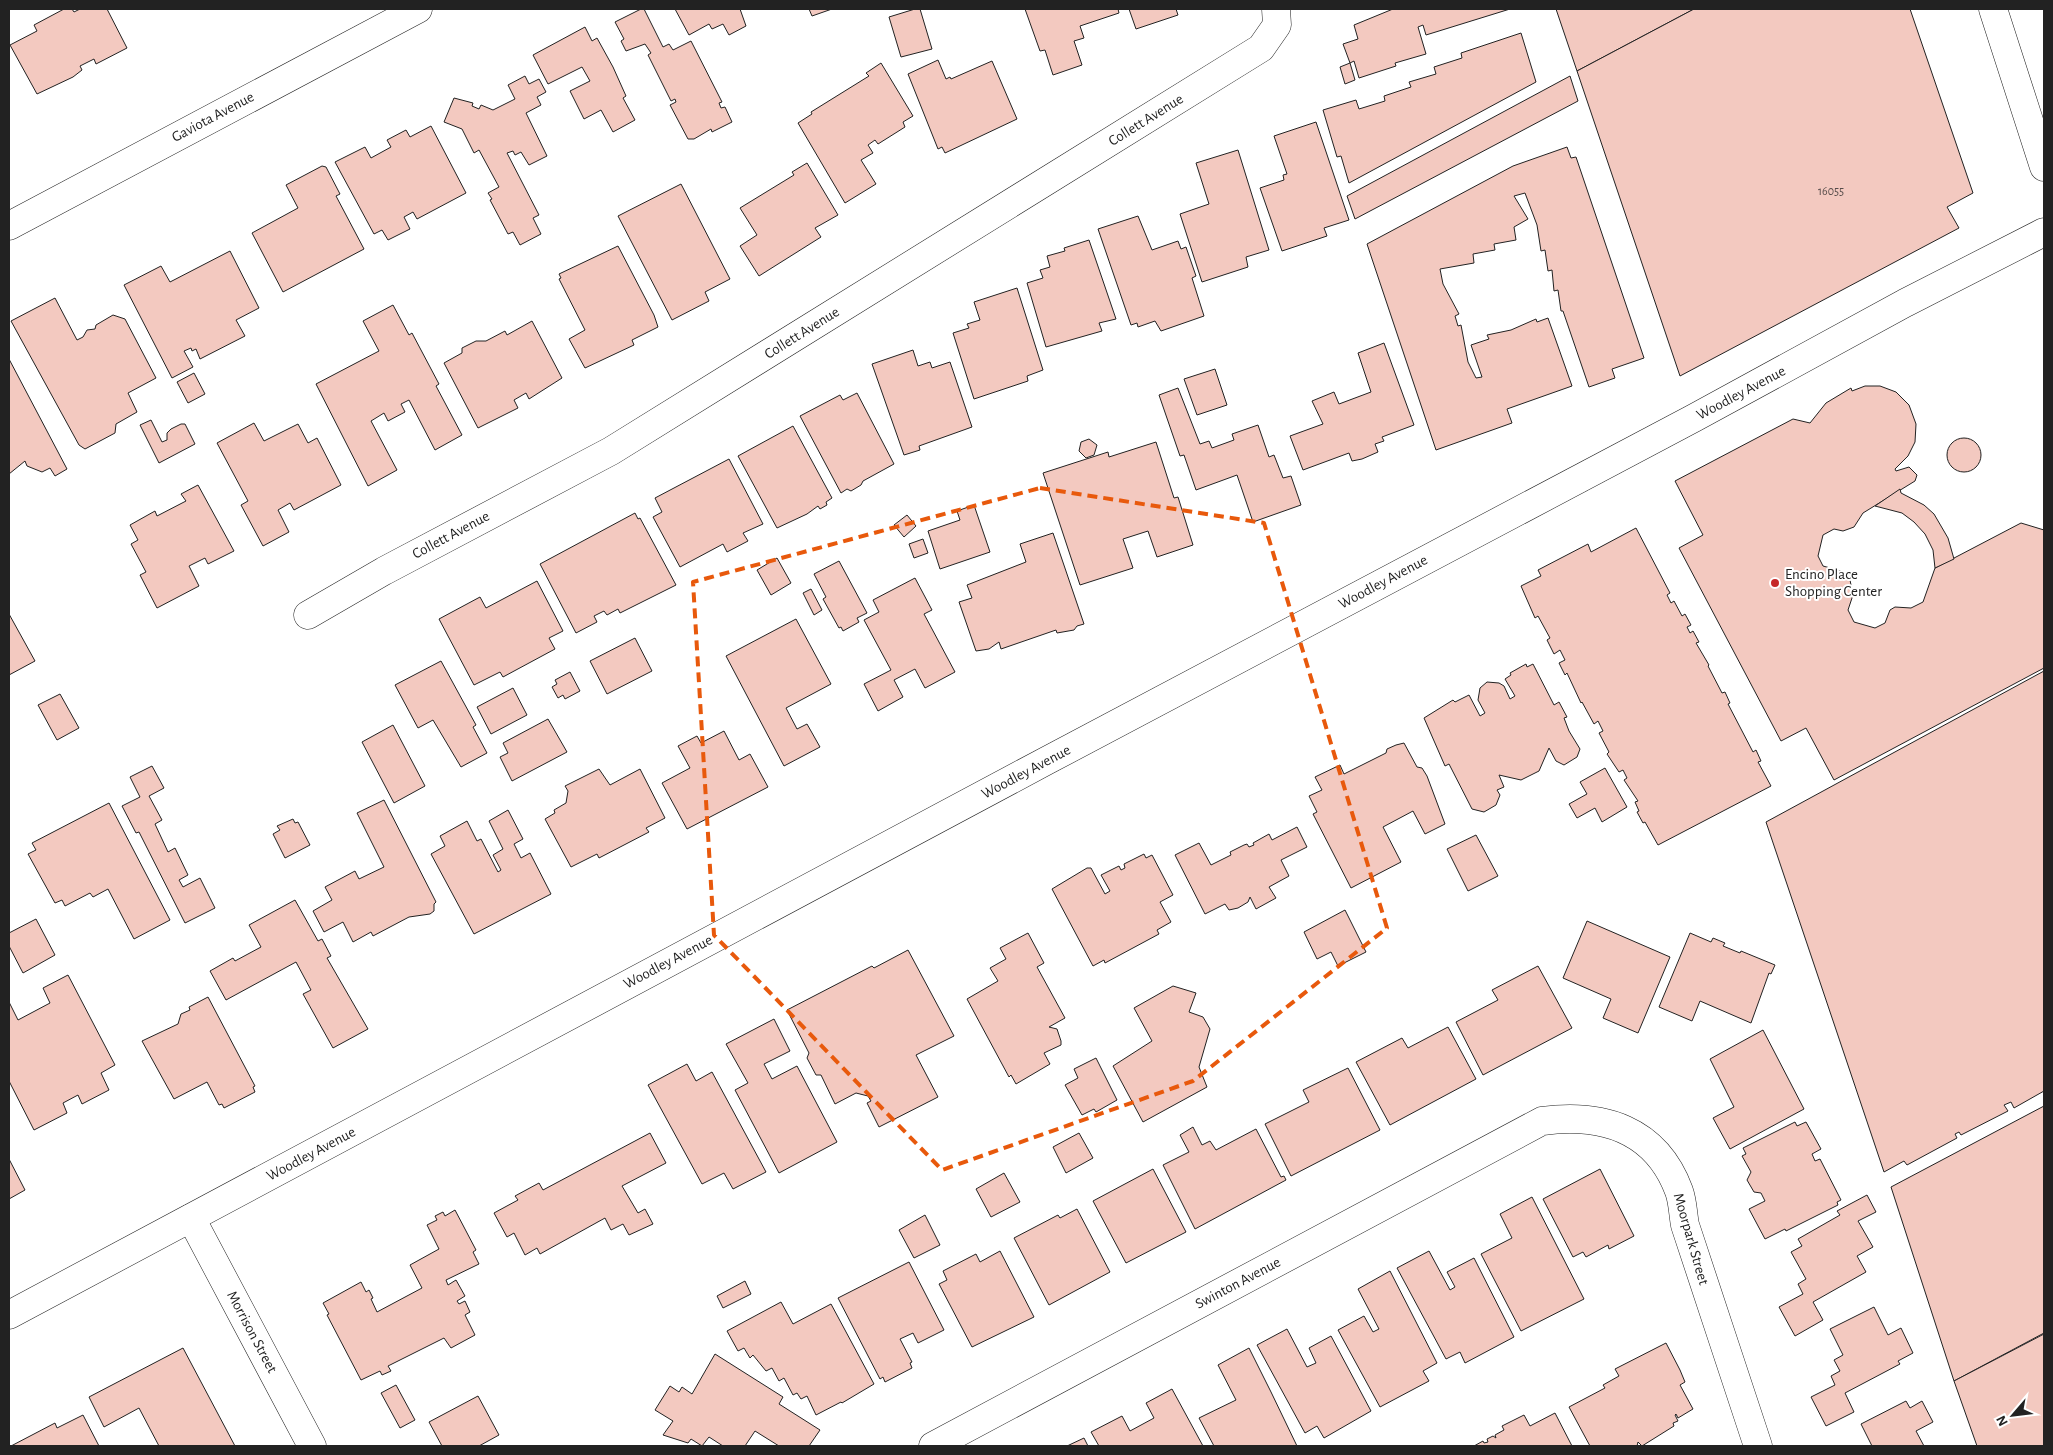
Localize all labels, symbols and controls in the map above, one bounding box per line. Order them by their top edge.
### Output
street label: Gaviota Avenue [169,89,257,145]
street label: Collett Avenue [1106,91,1186,149]
house number: 16055 [1818,185,1844,197]
street label: Collett Avenue [762,304,842,362]
street label: Woodley Avenue [1694,363,1788,423]
street label: Collett Avenue [410,508,492,562]
street label: Woodley Avenue [1336,552,1430,612]
place label: Encino Place Shopping Center [1785,567,1882,599]
marker: Encino Place Shopping Center [1769,577,1781,589]
street label: Woodley Avenue [979,742,1073,802]
street label: Woodley Avenue [621,932,715,992]
street label: Woodley Avenue [264,1124,358,1184]
street label: Moorpark Street [1671,1191,1711,1287]
street label: Swinton Avenue [1193,1254,1283,1312]
street label: Morrison Street [224,1289,280,1376]
north arrow [1988,1390,2038,1440]
text: N [1994,1413,2011,1428]

